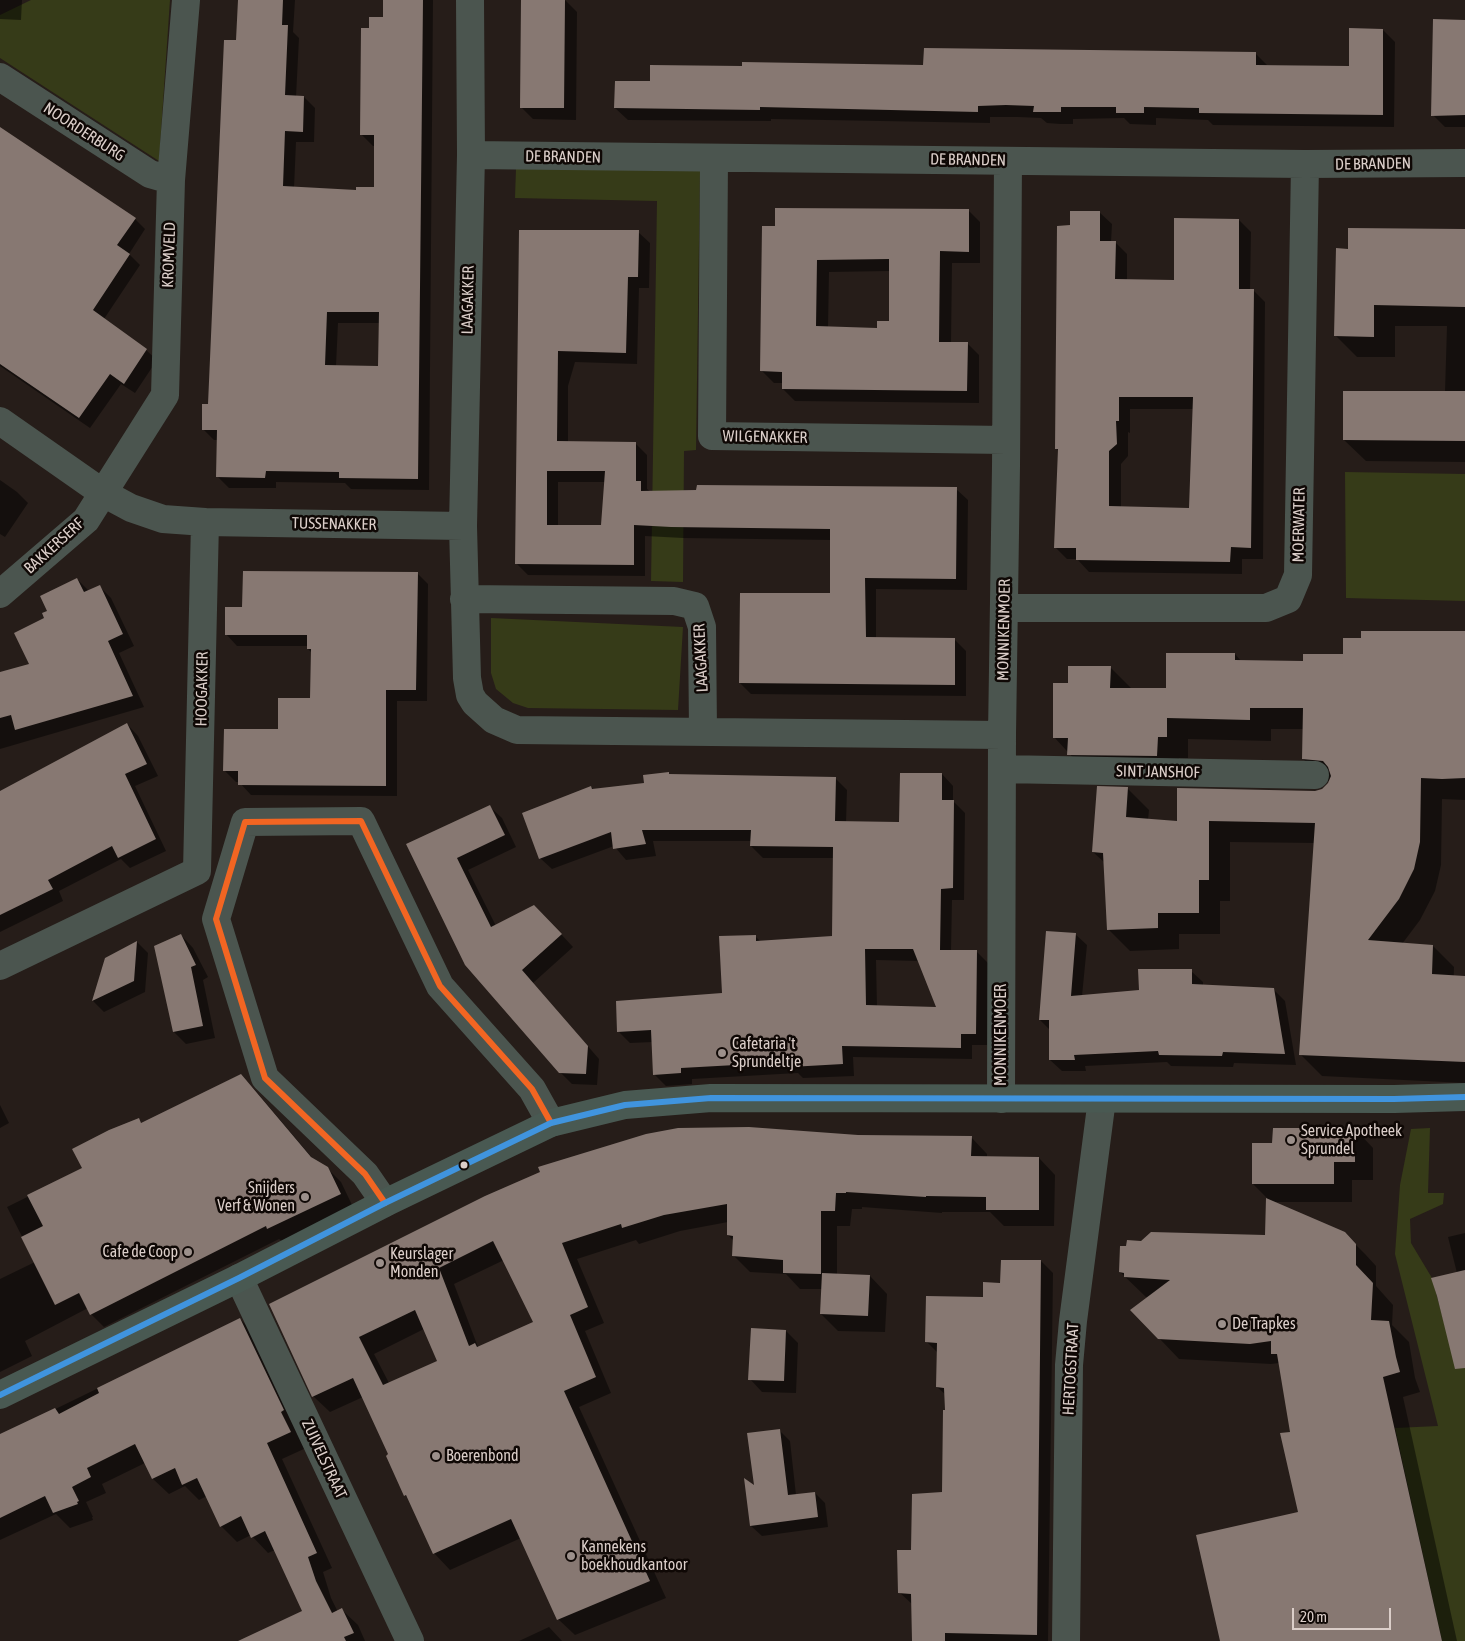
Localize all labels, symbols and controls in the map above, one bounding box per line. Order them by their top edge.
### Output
street label: NOORDERBURG [40,99,128,165]
street label: DE BRANDEN [525,147,601,167]
street label: DE BRANDEN [930,150,1006,170]
street label: DE BRANDEN [1335,154,1411,174]
street label: KROMVELD [158,222,180,288]
street label: LAAGAKKER [458,265,478,335]
street label: WILGENAKKER [723,427,807,447]
street label: MOERWATER [1289,487,1309,563]
street label: BAKKERSERF [20,514,88,578]
street label: TUSSENAKKER [292,514,376,534]
street label: MONNIKENMOER [994,579,1014,681]
street label: LAAGAKKER [690,623,712,693]
street label: HOOGAKKER [192,651,212,727]
street label: SINT JANSHOF [1116,762,1200,782]
street label: MONNIKENMOER [991,984,1011,1086]
place label: Cafetaria 't Sprundeltje [732,1034,801,1072]
marker: Cafetaria 't Sprundeltje [716,1047,728,1059]
place label: Service Apotheek Sprundel [1301,1121,1402,1159]
marker: Service Apotheek Sprundel [1285,1134,1297,1146]
unlabelled marker [459,1160,469,1170]
place label: Snijders Verf & Wonen [217,1178,295,1216]
marker: Snijders Verf & Wonen [299,1191,311,1203]
place label: Cafe de Coop [103,1242,178,1262]
place label: Keurslager Monden [390,1244,453,1282]
marker: Cafe de Coop [182,1246,194,1258]
marker: Keurslager Monden [374,1257,386,1269]
place label: De Trapkes [1232,1314,1296,1334]
marker: De Trapkes [1216,1318,1228,1330]
street label: HERTOGSTRAAT [1059,1322,1083,1416]
street label: ZUIVELSTRAAT [297,1416,351,1502]
place label: Boerenbond [446,1446,519,1466]
marker: Boerenbond [430,1450,442,1462]
place label: Kannekens boekhoudkantoor [581,1537,687,1575]
marker: Kannekens boekhoudkantoor [565,1550,577,1562]
scale bar [1295,1598,1394,1630]
text: 20 m [1300,1608,1327,1625]

